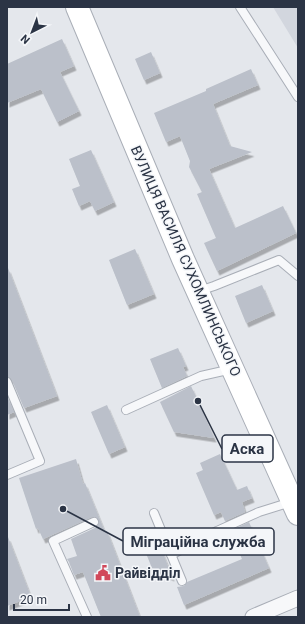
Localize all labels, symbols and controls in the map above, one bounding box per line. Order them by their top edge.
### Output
north arrow [12,12,52,52]
text: N [18,31,33,46]
street label: ВУЛИЦЯ ВАСИЛЯ СУХОМЛИНСЬКОГО [128,143,244,379]
callout: Аска [222,435,273,462]
text: Аска [230,440,264,458]
callout: Міграційна служба [123,528,274,555]
text: Міграційна служба [130,533,266,551]
public building icon: Райвідділ [94,564,112,582]
place label: Райвідділ [115,565,180,581]
scale bar [14,586,69,612]
text: 20 m [20,593,47,607]

